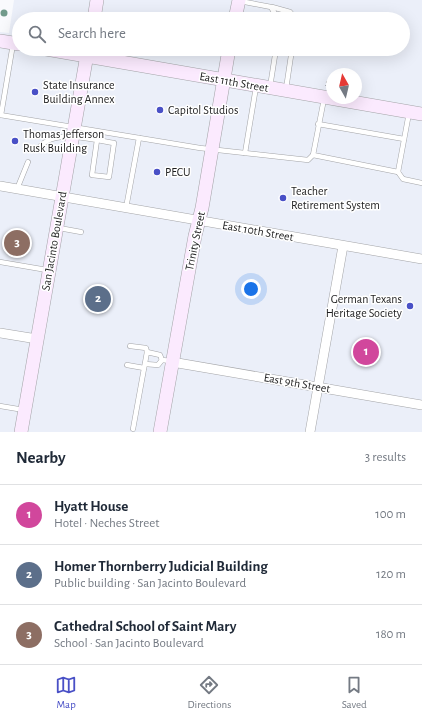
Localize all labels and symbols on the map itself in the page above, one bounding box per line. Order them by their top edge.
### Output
north arrow [326,68,362,104]
street label: East 11th Street [199,70,270,94]
place label: State Insurance Building Annex [43,79,114,105]
marker: State Insurance Building Annex [30,87,40,97]
place label: Capitol Studios [168,104,238,116]
marker: Capitol Studios [155,105,165,115]
place label: Thomas Jefferson Rusk Building [23,128,104,154]
marker: Thomas Jefferson Rusk Building [10,136,20,146]
place label: PECU [165,166,191,178]
marker: PECU [152,167,162,177]
place label: Teacher Retirement System [291,185,380,212]
street label: San Jacinto Boulevard [39,190,69,292]
marker: Teacher Retirement System [278,193,288,203]
street label: Trinity Street [183,210,208,272]
street label: East 10th Street [221,219,295,243]
pin: 3 [4,228,30,258]
your location [241,279,261,299]
pin: 2 [85,284,111,314]
place label: German Texans Heritage Society [326,293,402,320]
marker: German Texans Heritage Society [405,301,415,311]
pin: 1 [353,337,379,367]
street label: East 9th Street [263,371,331,395]

